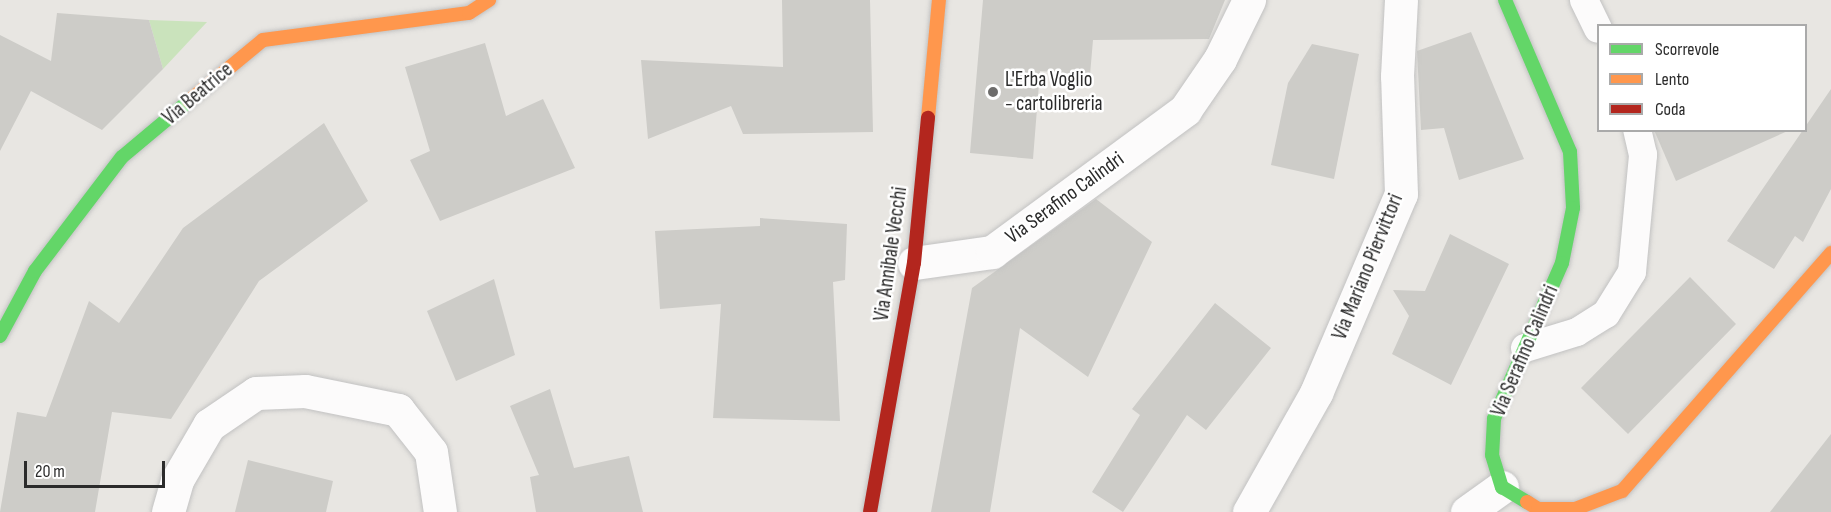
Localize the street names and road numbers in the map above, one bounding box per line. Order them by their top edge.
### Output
street label: Via Beatrice [158,57,238,131]
street label: Via Serafino Calindri [1001,147,1129,249]
street label: Via Annibale Vecchi [869,185,913,323]
street label: Via Mariano Piervittori [1327,190,1409,344]
street label: Via Serafino Calindri [1486,282,1564,420]

